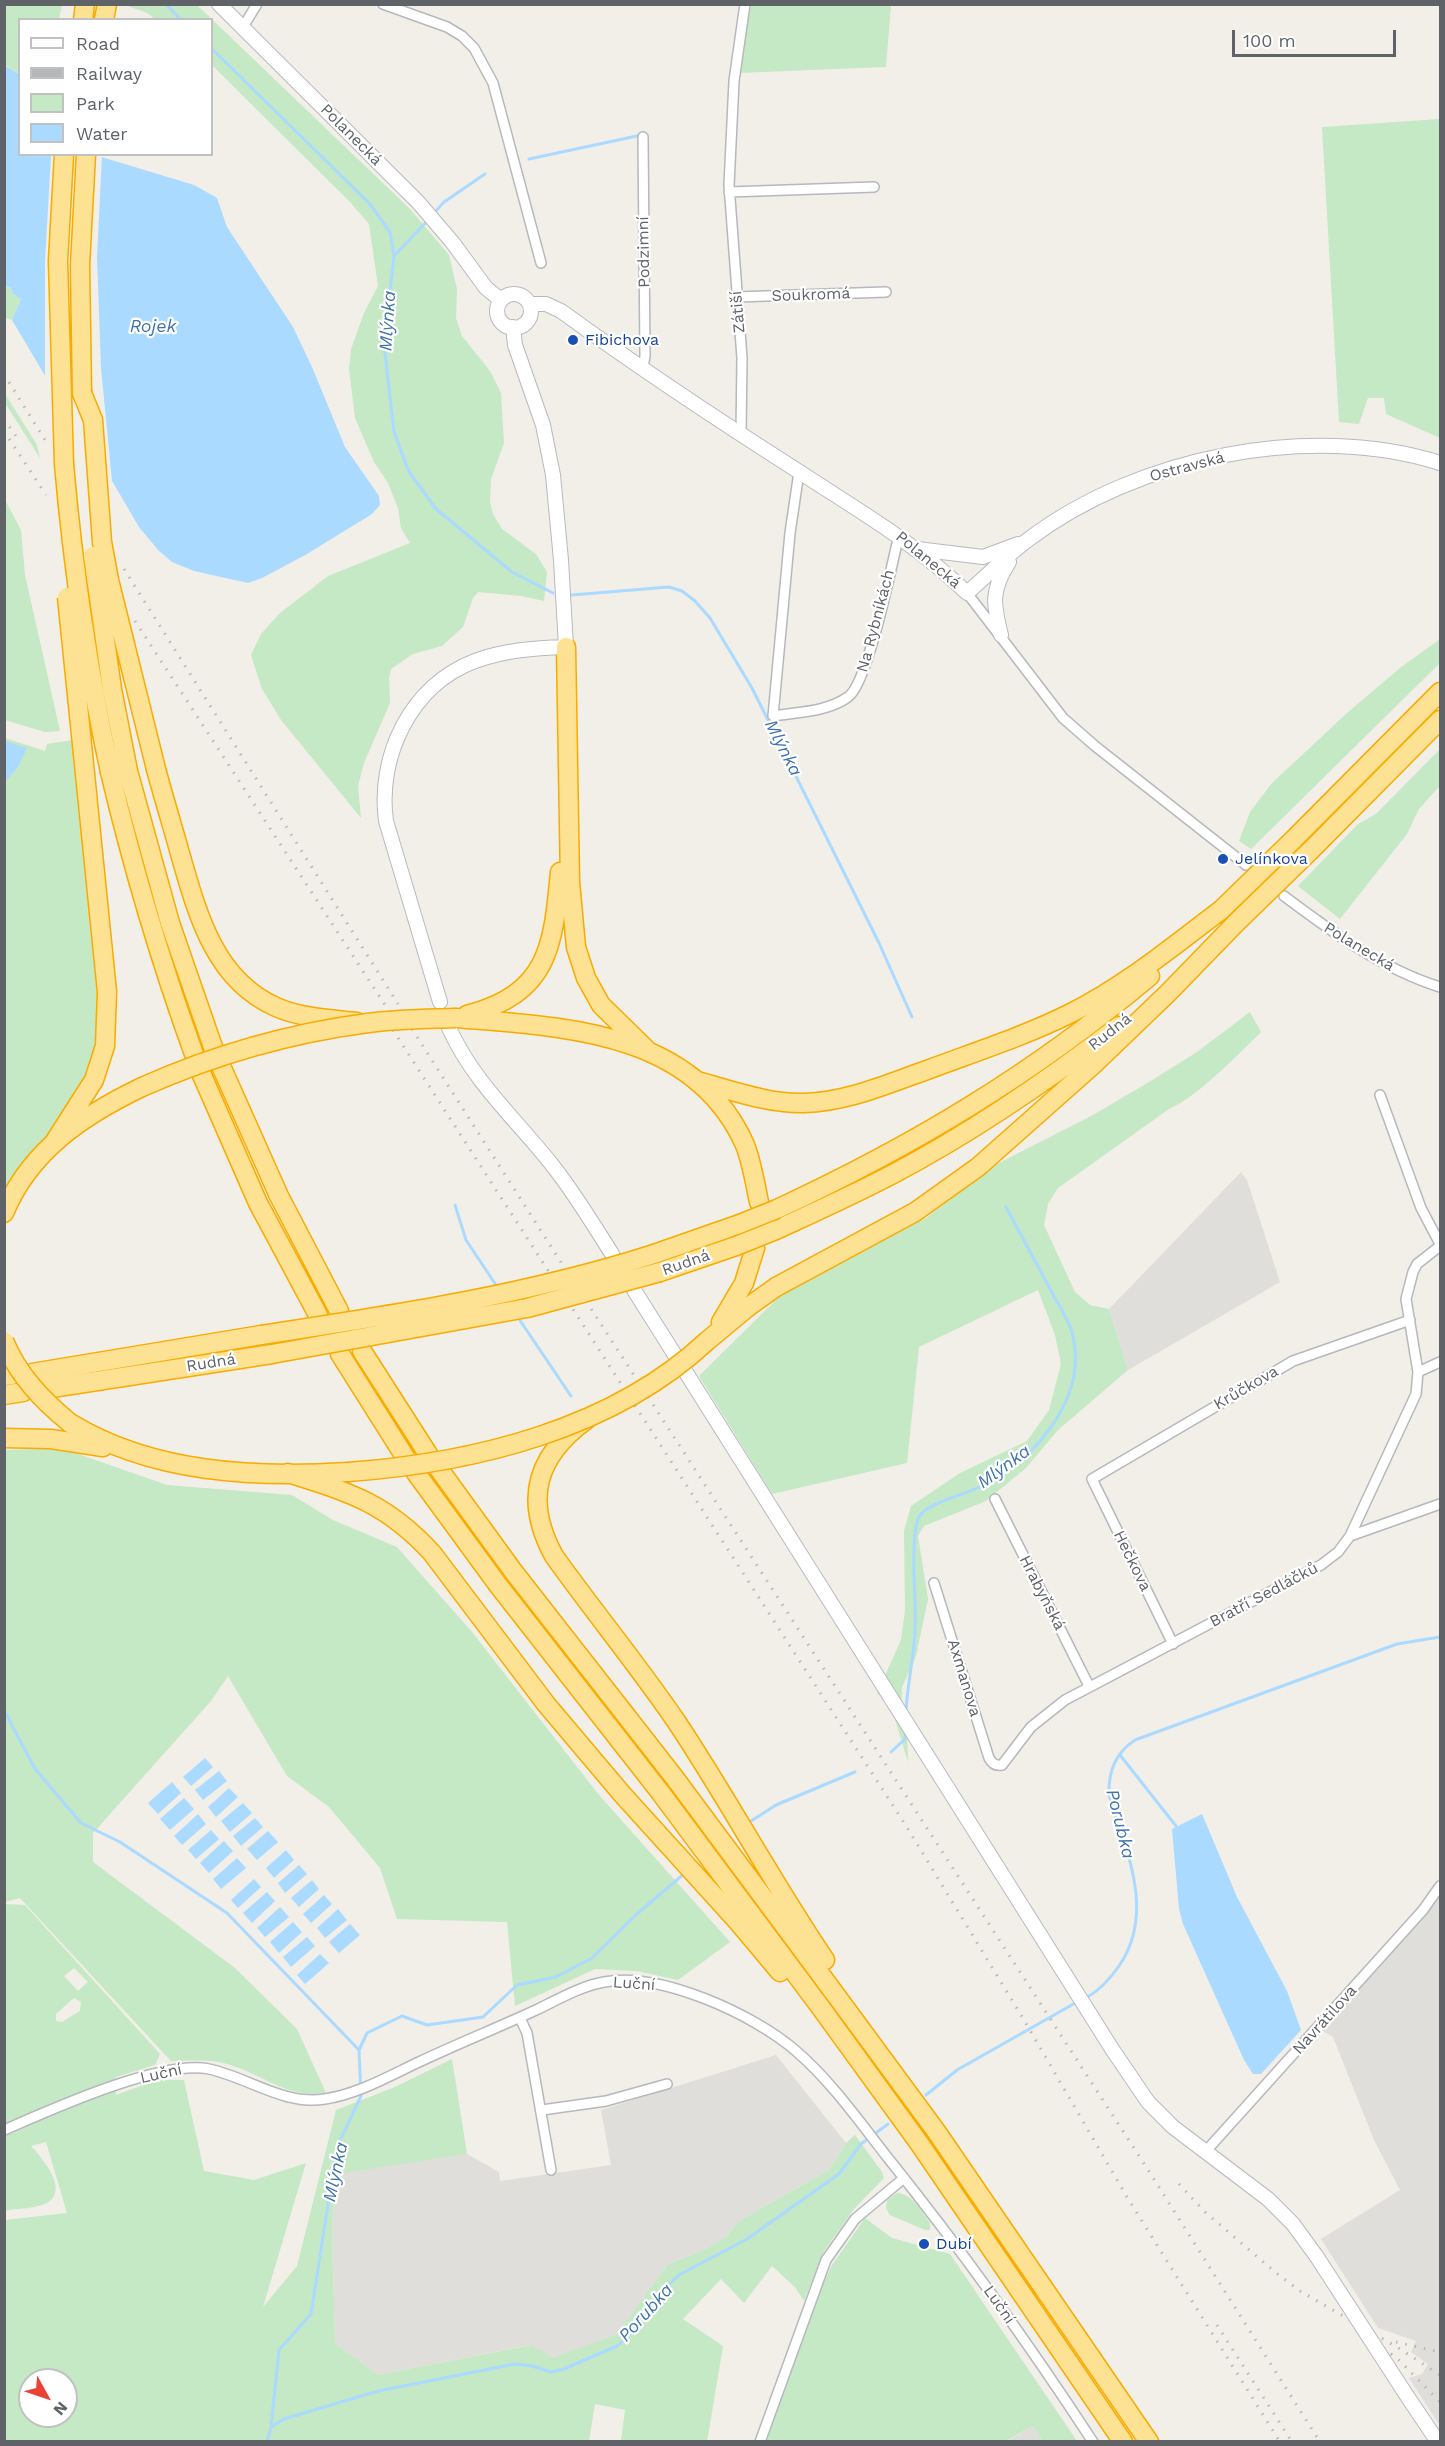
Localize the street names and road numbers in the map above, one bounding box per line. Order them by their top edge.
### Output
street label: Polanecká [316,100,386,170]
street label: Podzimní [634,216,654,288]
street label: Soukromá [771,284,851,306]
street label: Zátiší [727,290,749,334]
street label: Ostravská [1147,448,1227,486]
street label: Polanecká [891,527,965,593]
street label: Na Rybníkách [853,568,899,674]
street label: Polanecká [1320,918,1398,976]
street label: Rudná [1085,1009,1135,1055]
street label: Rudná [660,1246,712,1280]
street label: Rudná [185,1350,237,1376]
street label: Krůčkova [1210,1362,1282,1414]
street label: Hečkova [1109,1527,1155,1595]
street label: Hrabyňská [1015,1552,1069,1634]
street label: Bratří Sedláčků [1207,1558,1321,1632]
street label: Axmanova [943,1637,985,1719]
street label: Luční [612,1973,656,1995]
street label: Navrátilova [1289,1981,1361,2059]
street label: Luční [138,2060,184,2088]
street label: Luční [979,2282,1019,2328]

